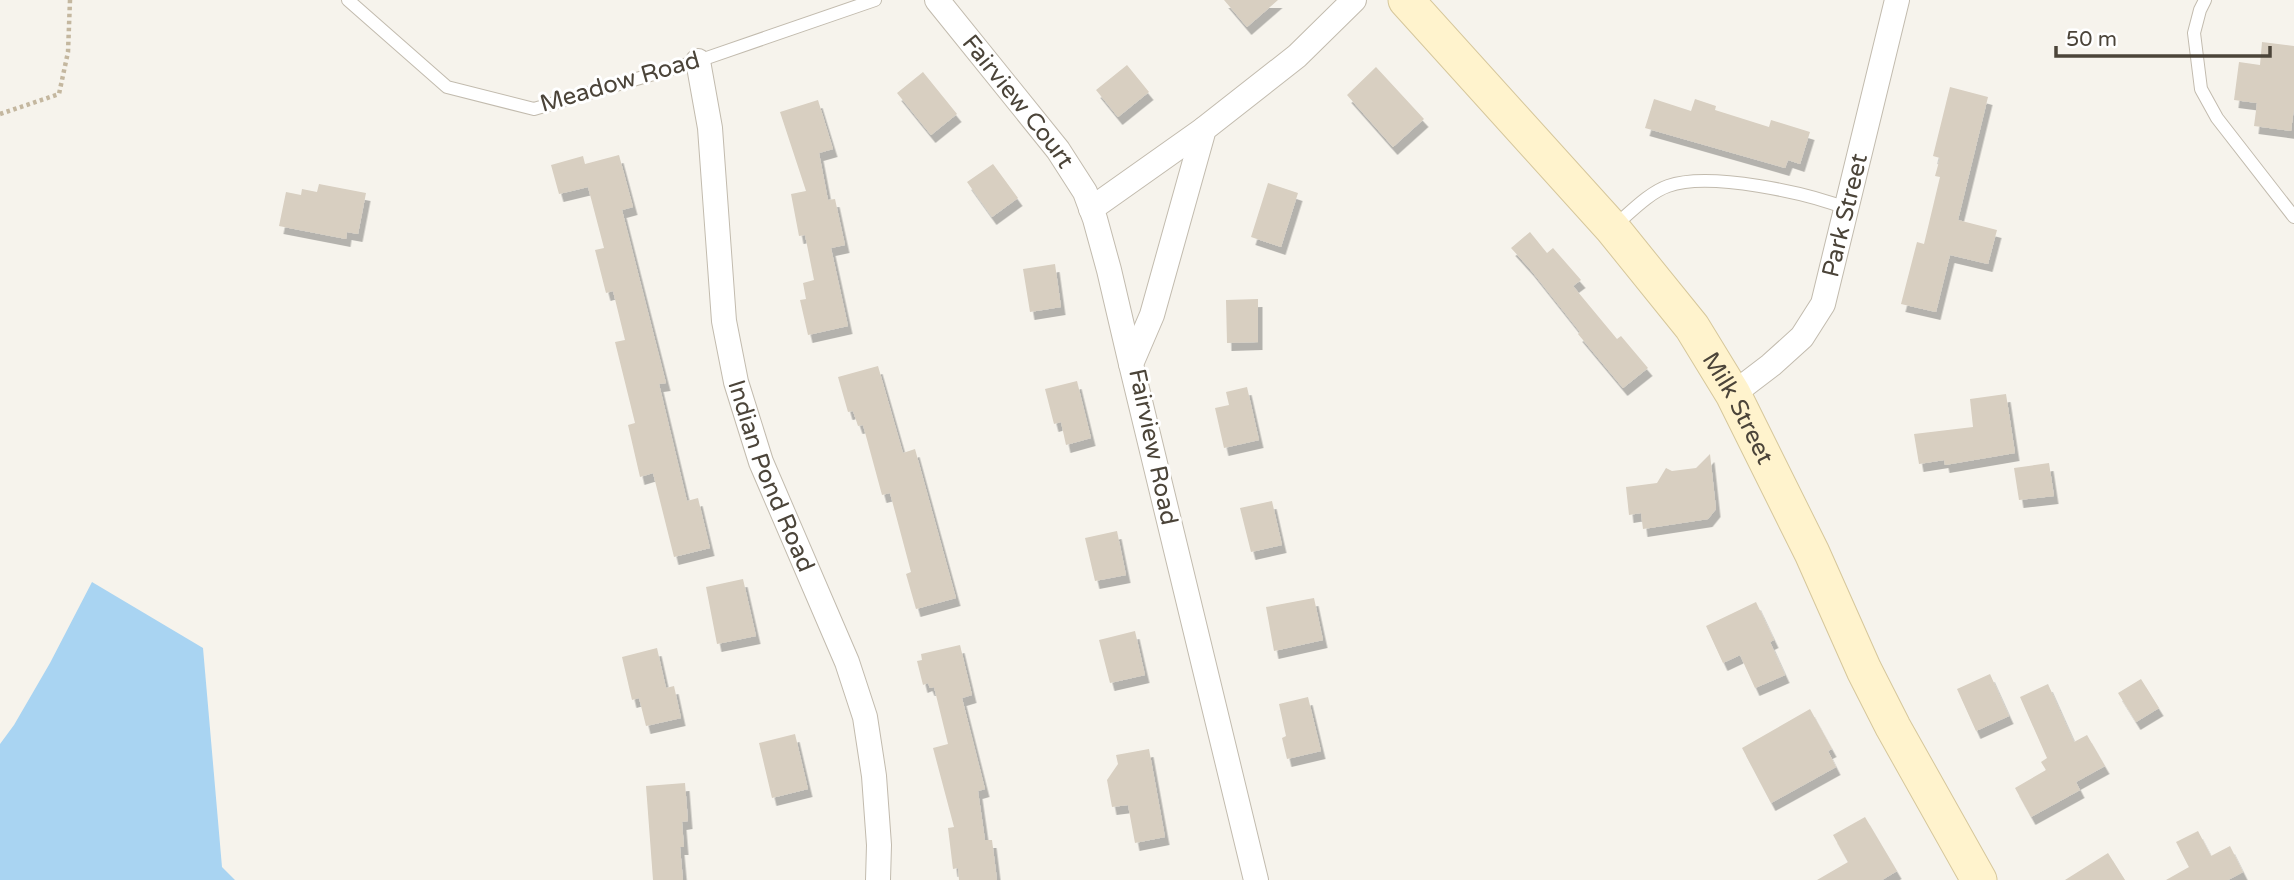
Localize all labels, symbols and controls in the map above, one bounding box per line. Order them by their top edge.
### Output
scale bar [2056,14,2270,58]
text: 50 m [2066,27,2117,52]
street label: Fairview Court [956,29,1080,174]
street label: Meadow Road [537,45,703,119]
street label: Park Street [1816,151,1874,280]
street label: Milk Street [1696,347,1780,469]
street label: Fairview Road [1122,366,1184,528]
street label: Indian Pond Road [722,376,821,576]

